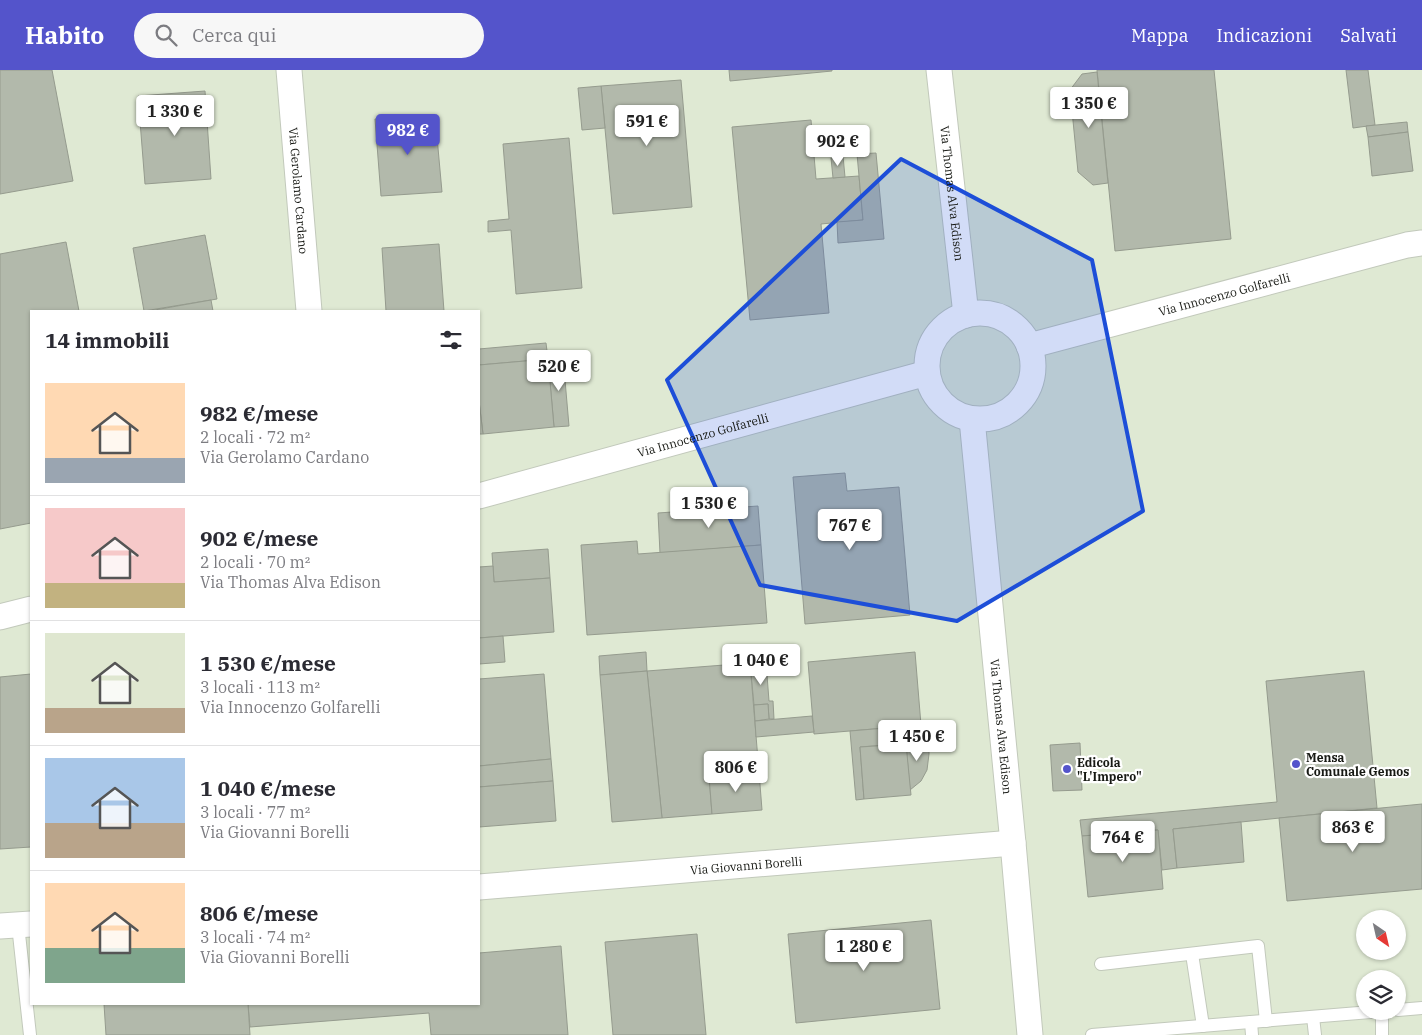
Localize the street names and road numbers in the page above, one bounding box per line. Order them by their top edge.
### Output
street label: Via Thomas Alva Edison [938,125,968,262]
street label: Via Gerolamo Cardano [286,127,312,255]
street label: Via Innocenzo Golfarelli [1157,269,1292,319]
street label: Via Innocenzo Golfarelli [635,409,770,460]
street label: Via Thomas Alva Edison [988,658,1016,795]
street label: Via Giovanni Borelli [690,853,803,877]

